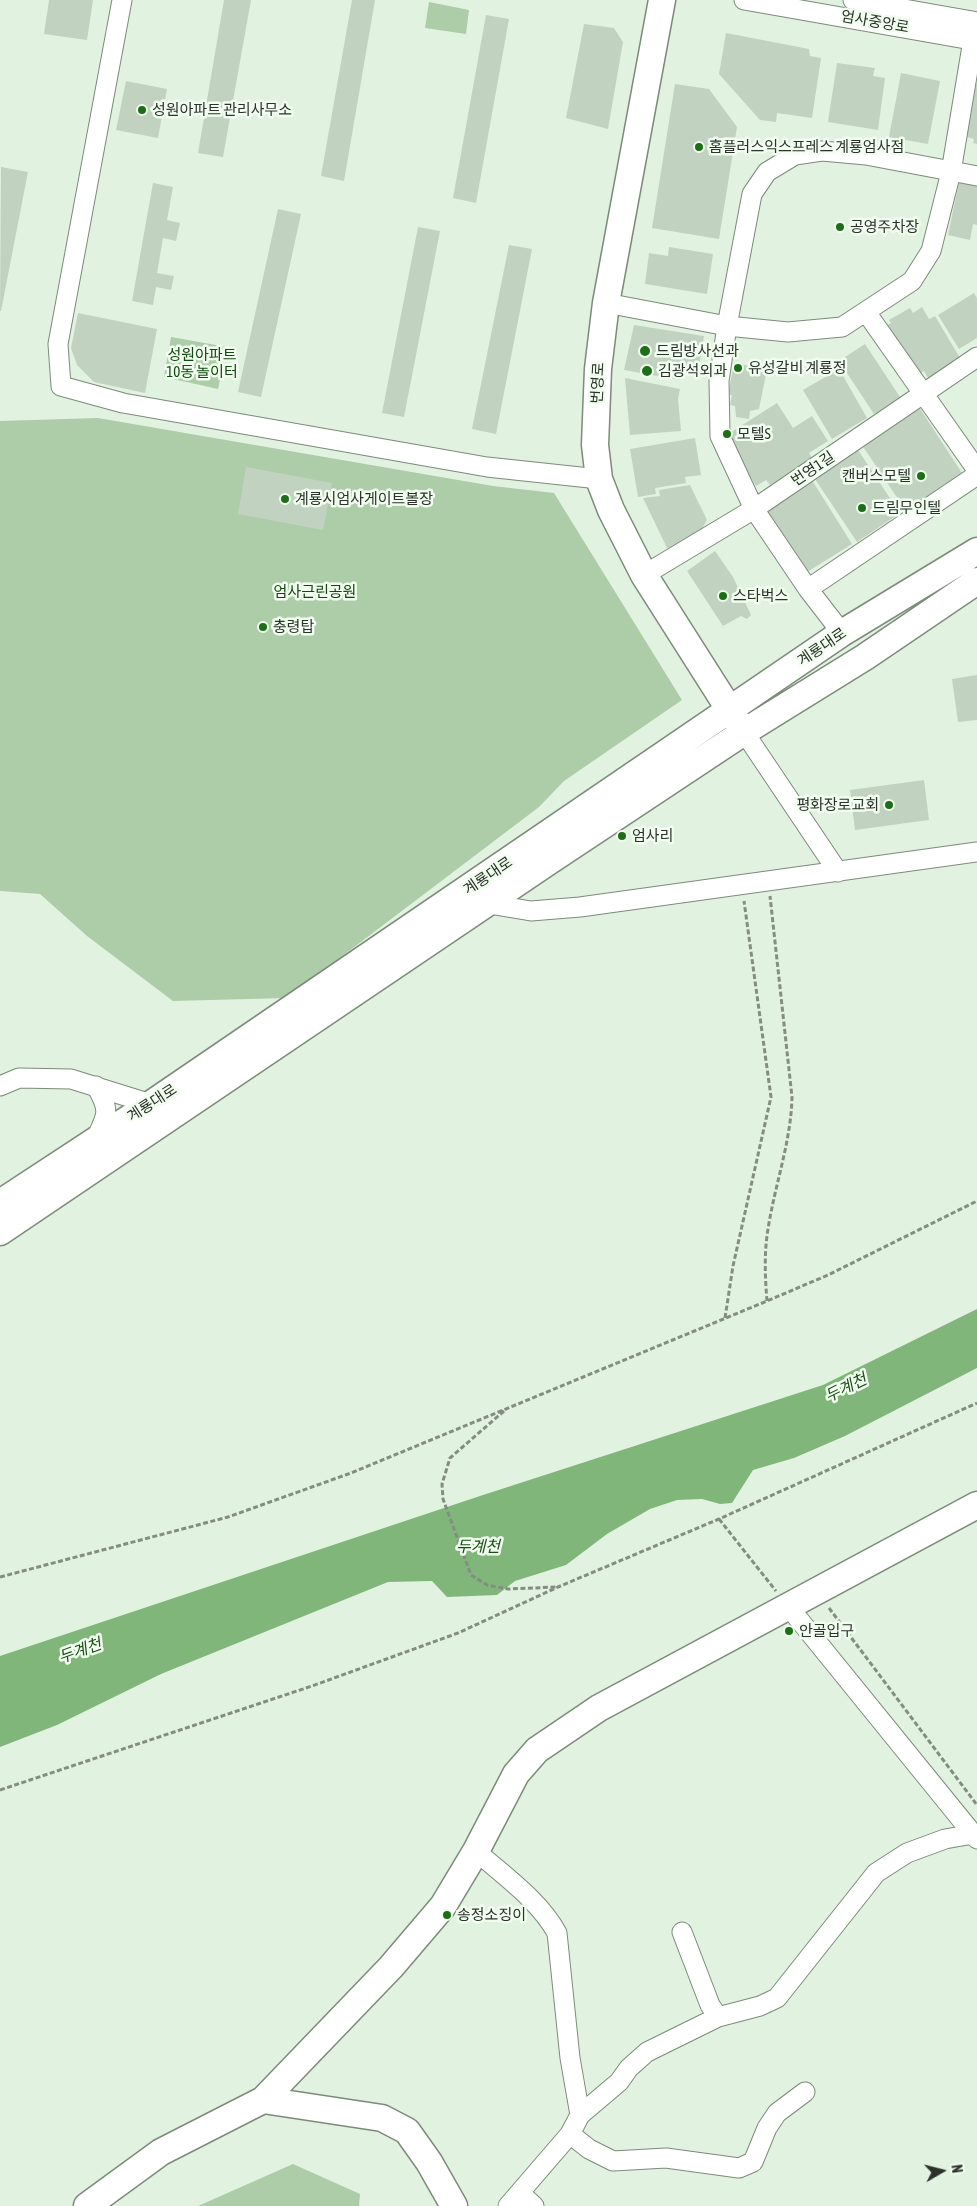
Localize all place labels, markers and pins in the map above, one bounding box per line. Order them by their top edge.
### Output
place label: 성원아파트 관리사무소 [152,101,292,119]
marker: 성원아파트 관리사무소 [136,104,148,116]
place label: 홈플러스익스프레스 계룡엄사점 [709,138,904,156]
marker: 홈플러스익스프레스 계룡엄사점 [693,141,705,153]
place label: 공영주차장 [850,218,919,236]
marker: 공영주차장 [834,221,846,233]
place label: 드림방사선과 [656,342,739,360]
marker: 드림방사선과 [638,344,652,358]
place label: 유성갈비 계룡정 [748,359,847,377]
place label: 김광석외과 [658,362,727,380]
marker: 유성갈비 계룡정 [732,362,744,374]
marker: 김광석외과 [640,364,654,378]
place label: 모텔S [737,425,771,443]
marker: 모텔S [721,428,733,440]
place label: 캔버스모텔 [842,467,911,485]
marker: 캔버스모텔 [915,470,927,482]
place label: 계룡시엄사게이트볼장 [295,490,433,508]
marker: 계룡시엄사게이트볼장 [279,493,291,505]
place label: 드림무인텔 [872,499,941,517]
marker: 드림무인텔 [856,502,868,514]
place label: 스타벅스 [733,587,788,605]
marker: 스타벅스 [717,590,729,602]
place label: 충령탑 [273,618,314,636]
marker: 충령탑 [257,621,269,633]
place label: 평화장로교회 [796,796,879,814]
marker: 평화장로교회 [883,799,895,811]
place label: 엄사리 [632,827,673,845]
marker: 엄사리 [616,830,628,842]
place label: 안골입구 [799,1622,854,1640]
marker: 안골입구 [783,1625,795,1637]
place label: 송정소징이 [457,1906,526,1924]
marker: 송정소징이 [441,1909,453,1921]

